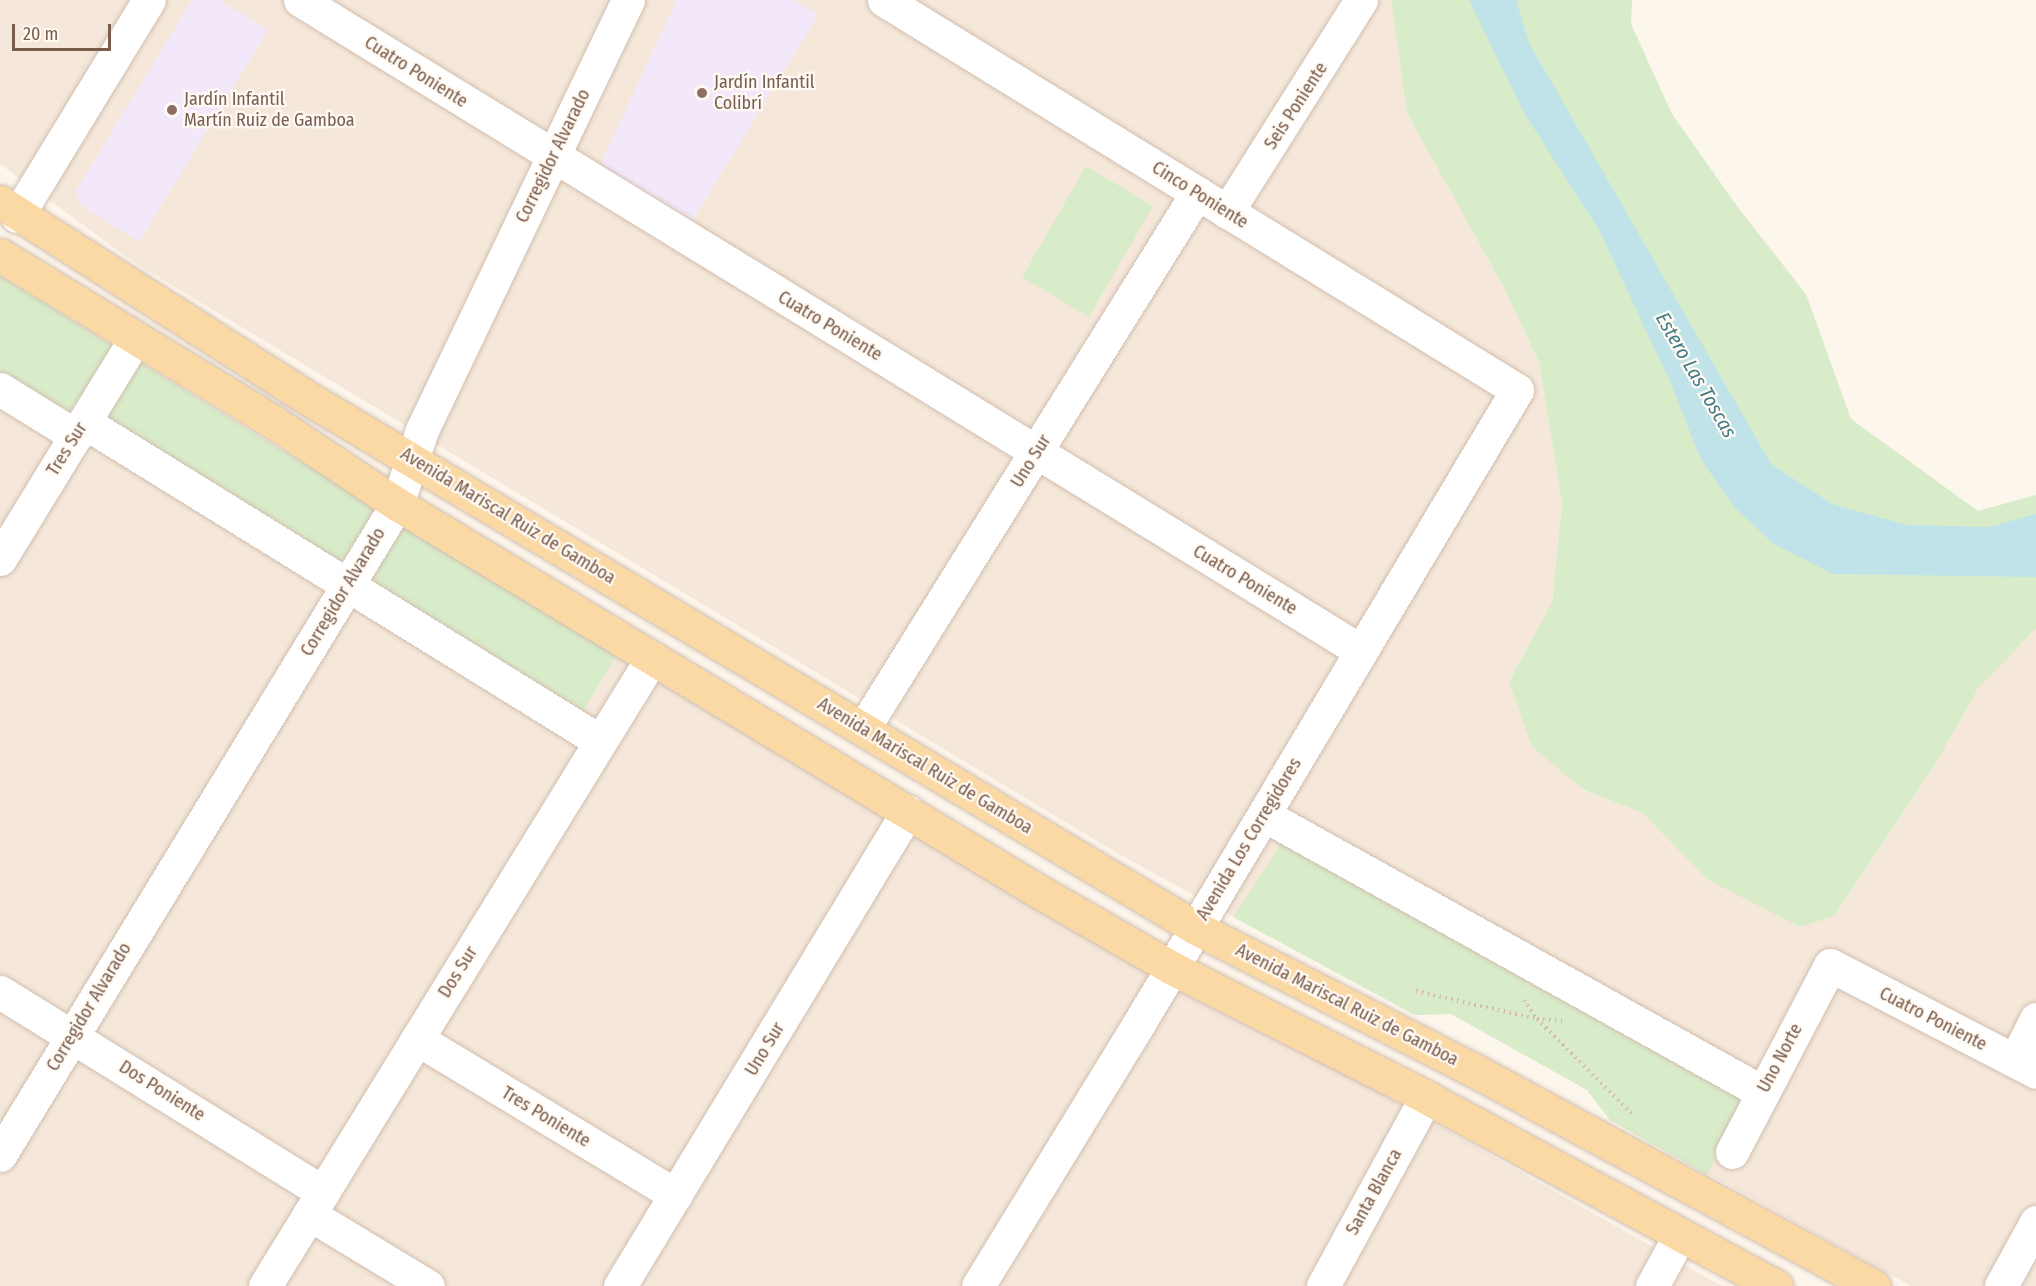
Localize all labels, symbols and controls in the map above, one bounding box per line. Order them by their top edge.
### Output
scale bar [15,12,114,50]
text: 20 m [23,23,58,45]
street label: Cuatro Poniente [360,32,472,112]
street label: Seis Poniente [1260,58,1332,154]
place label: Jardín Infantil Colibrí [714,72,814,115]
street label: Corregidor Alvarado [511,86,595,226]
marker: Jardín Infantil Colibrí [695,86,709,100]
place label: Jardín Infantil Martín Ruiz de Gamboa [184,89,355,132]
marker: Jardín Infantil Martín Ruiz de Gamboa [165,103,179,117]
street label: Cinco Poniente [1148,157,1252,233]
street label: Cuatro Poniente [774,286,886,366]
water label: Estero Las Toscas [1650,308,1742,442]
street label: Tres Sur [42,418,92,480]
street label: Uno Sur [1006,431,1056,491]
street label: Avenida Mariscal Ruiz de Gamboa [397,443,619,589]
street label: Corregidor Alvarado [296,524,390,660]
street label: Cuatro Poniente [1189,540,1301,620]
street label: Avenida Mariscal Ruiz de Gamboa [814,693,1036,839]
street label: Avenida Los Corregidores [1192,754,1306,924]
street label: Corregidor Alvarado [42,939,136,1075]
street label: Avenida Mariscal Ruiz de Gamboa [1232,939,1462,1071]
street label: Dos Sur [434,942,482,1002]
street label: Cuatro Poniente [1876,983,1990,1055]
street label: Uno Sur [741,1018,789,1080]
street label: Uno Norte [1753,1020,1807,1096]
street label: Dos Poniente [115,1056,209,1126]
street label: Tres Poniente [498,1082,594,1152]
street label: Santa Blanca [1341,1145,1407,1239]

